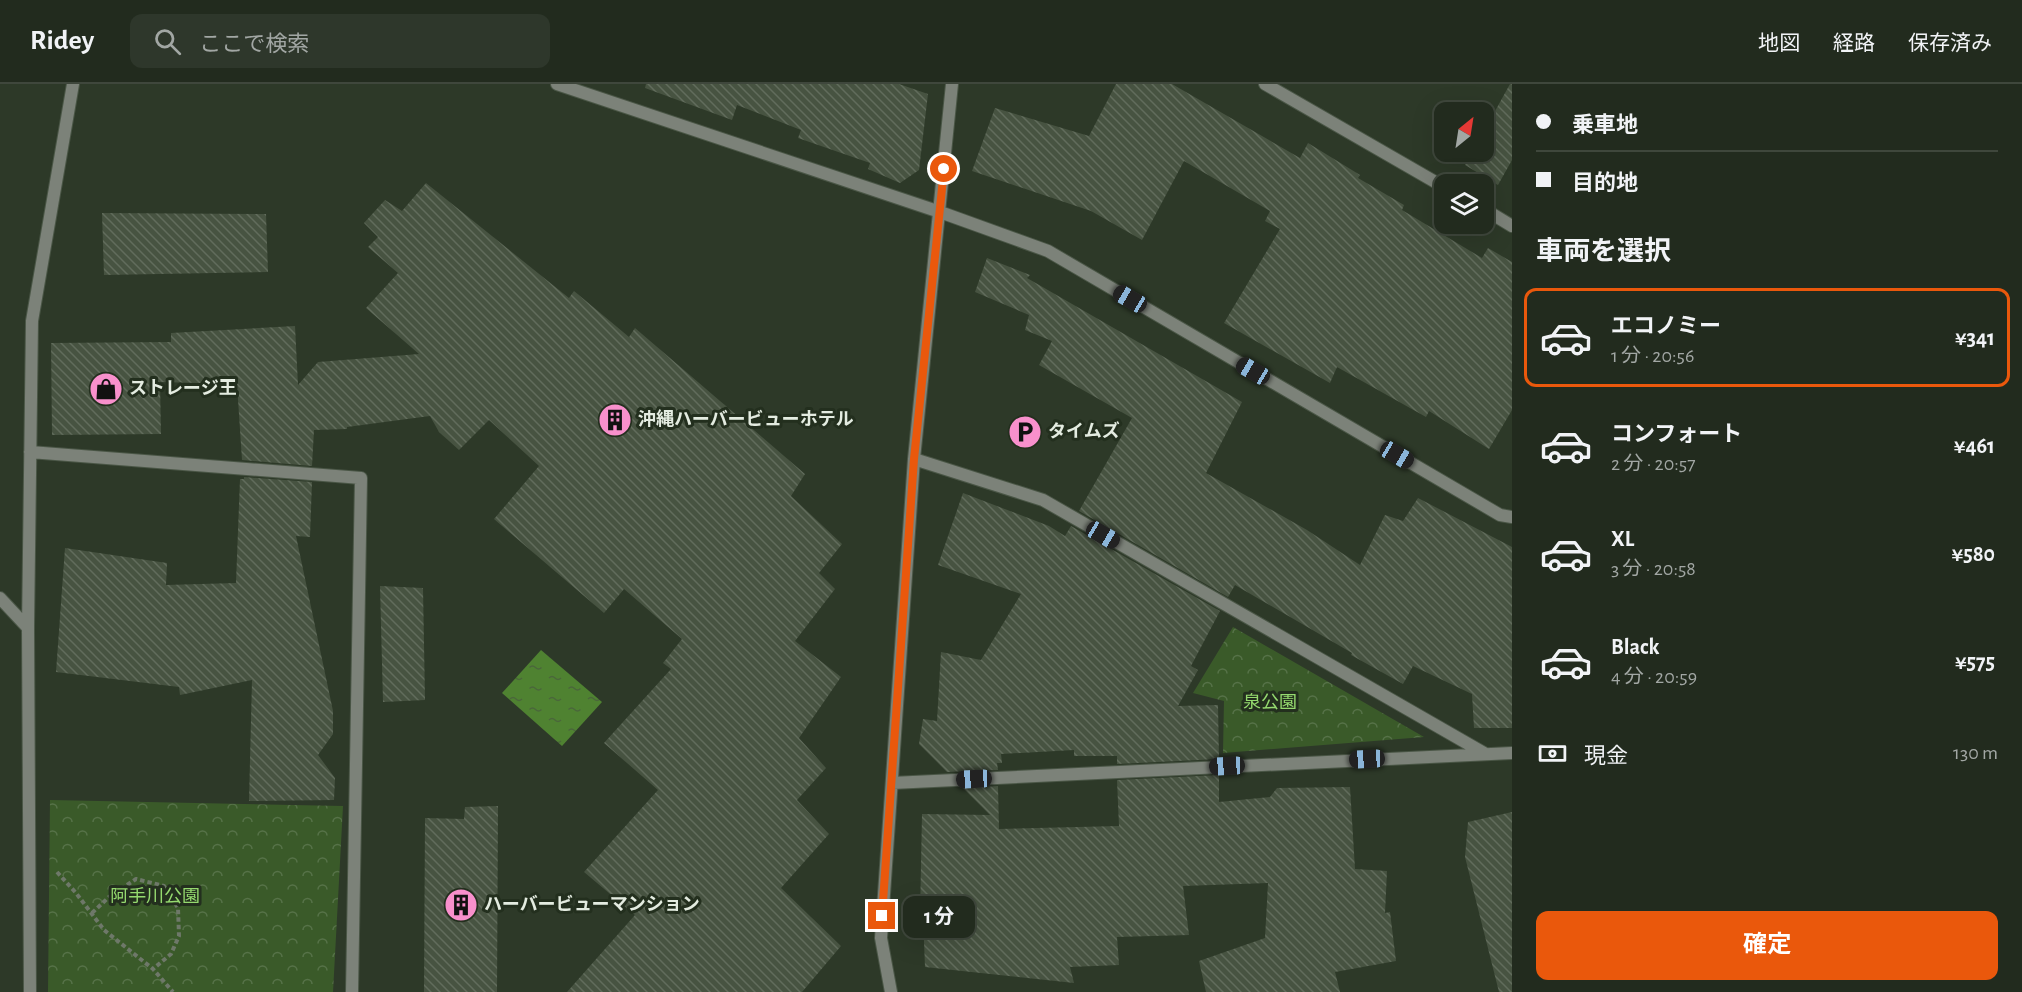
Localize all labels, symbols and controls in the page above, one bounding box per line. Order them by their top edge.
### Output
search box [130,14,550,68]
icon: search [151,25,184,58]
text: Ridey [30,27,94,55]
text: ここで検索 [199,33,309,55]
text: 地図 [1758,33,1800,54]
text: 経路 [1833,33,1875,54]
text: 保存済み [1908,33,1992,54]
north arrow [1434,102,1494,162]
map controls [1434,102,1494,234]
text: 乗車地 [1572,114,1638,136]
route start [930,155,957,182]
text: 目的地 [1572,172,1638,194]
button: layers [1434,174,1494,234]
text: 車両を選択 [1536,238,1671,265]
car [1110,282,1150,316]
icon: car [1539,311,1593,365]
text: エコノミー [1611,315,1721,337]
text: ¥341 [1955,327,1995,349]
text: 1 分 · 20:56 [1611,346,1694,366]
car [1233,354,1273,388]
shop icon: ストレージ王 [88,371,124,407]
place label: ストレージ王 [129,379,237,398]
building icon: 沖縄ハーバービューホテル [597,402,633,438]
place label: 沖縄ハーバービューホテル [638,409,854,429]
parking icon: タイムズ [1007,414,1043,450]
icon: car [1539,419,1593,473]
place label: タイムズ [1048,421,1120,441]
text: コンフォート [1611,423,1742,445]
text: ¥461 [1954,435,1995,457]
car [1377,438,1417,472]
text: 2 分 · 20:57 [1611,454,1696,474]
car [1083,518,1123,552]
icon: car [1539,527,1593,581]
text: XL [1611,528,1634,550]
text: ¥580 [1952,543,1995,565]
text: 3 分 · 20:58 [1611,559,1696,579]
icon: car [1539,635,1593,689]
text: Black [1611,636,1659,658]
text: ¥575 [1955,651,1995,673]
text: 4 分 · 20:59 [1611,667,1697,687]
park label: 泉公園 [1243,693,1297,712]
icon: cash [1536,737,1569,770]
text: 130 m [1953,743,1998,763]
text: 現金 [1584,745,1628,767]
car [1349,749,1385,769]
car [1209,756,1245,776]
car [956,769,992,789]
park label: 阿手川公園 [110,887,200,906]
building icon: ハーバービューマンション [443,887,479,923]
place label: ハーバービューマンション [484,894,700,914]
callout: 1 分 [903,895,975,937]
route end [868,902,895,929]
text: 1 分 [924,907,954,927]
button: 確定 [1536,911,1998,980]

